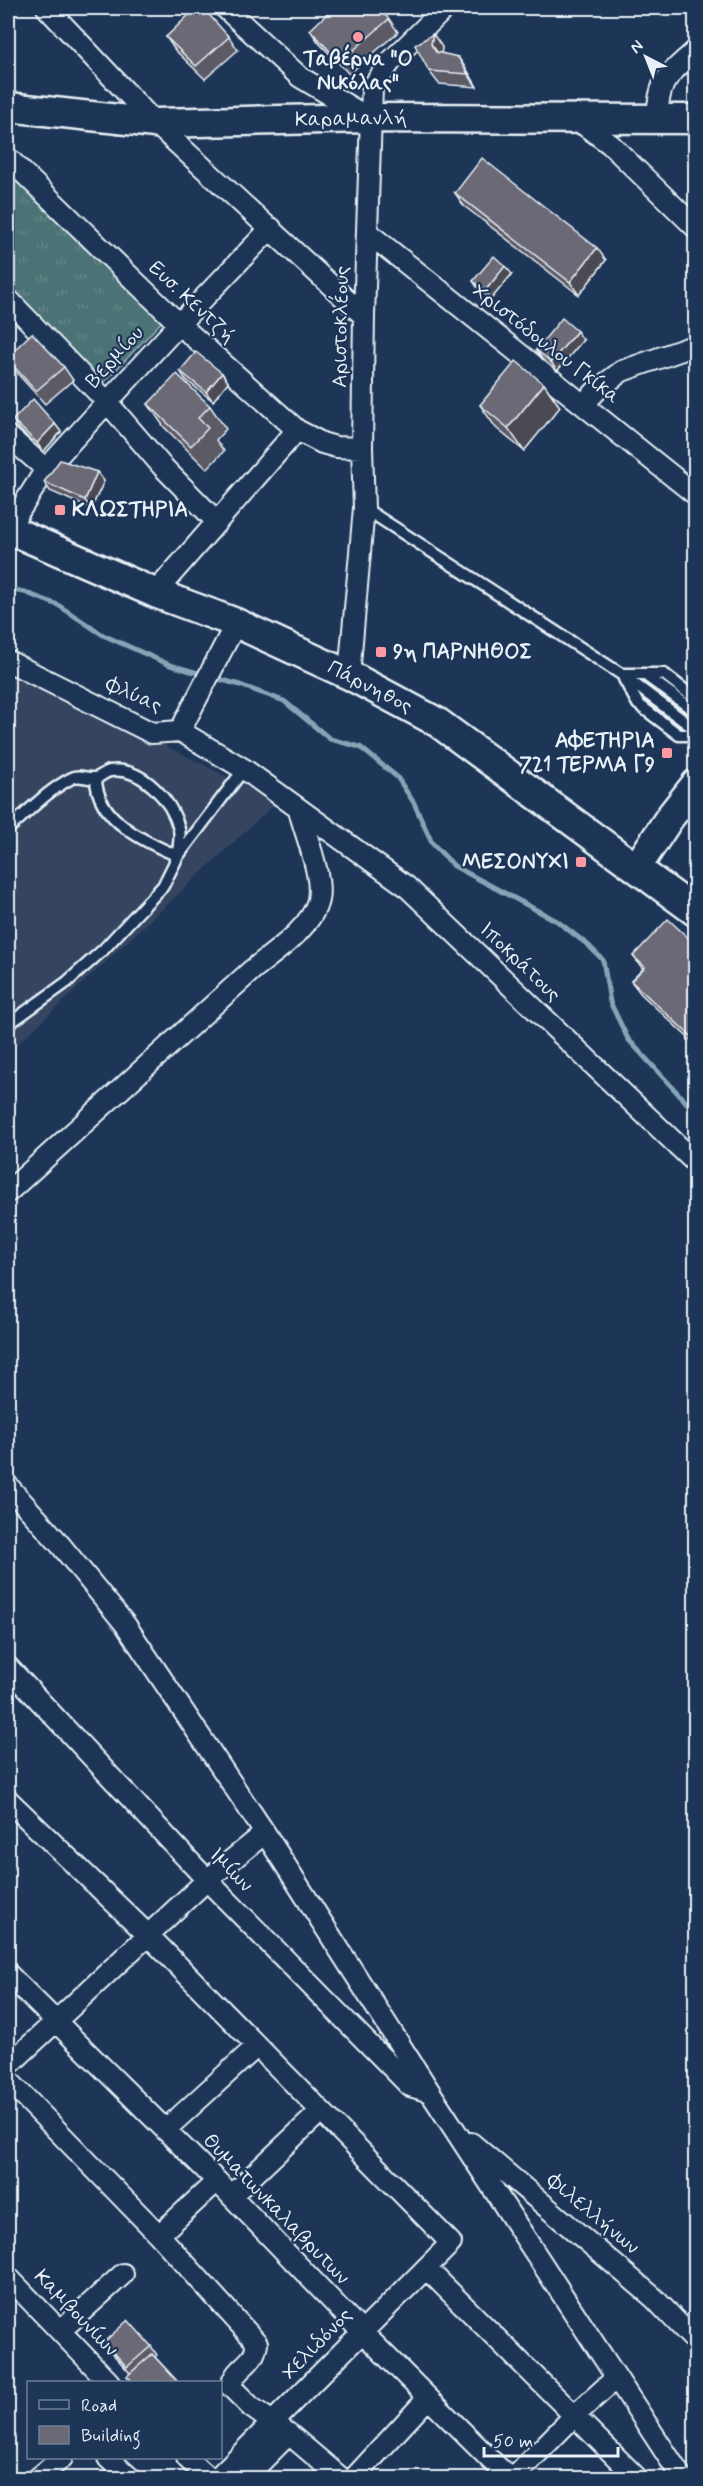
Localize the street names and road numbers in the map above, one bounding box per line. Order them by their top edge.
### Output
street label: Καραμανλή [295,104,407,134]
street label: Ευσ. Κεντζή [142,254,242,350]
street label: Αριστοκλέους [325,266,356,388]
street label: Χριστόδουλου Γκίκα [466,277,626,411]
street label: Βερμίου [79,320,151,394]
street label: Πάρνηθος [323,654,417,720]
street label: Φλύας [100,670,167,720]
street label: Ιποκράτους [473,916,567,1008]
street label: Ιμίων [203,1842,259,1898]
street label: Θυματωνκαλαβρυτων [196,2127,356,2291]
street label: Φιλελλήνων [540,2166,645,2261]
street label: Καμβουνίων [27,2263,125,2363]
street label: Χελιδόνος [275,2302,359,2386]

